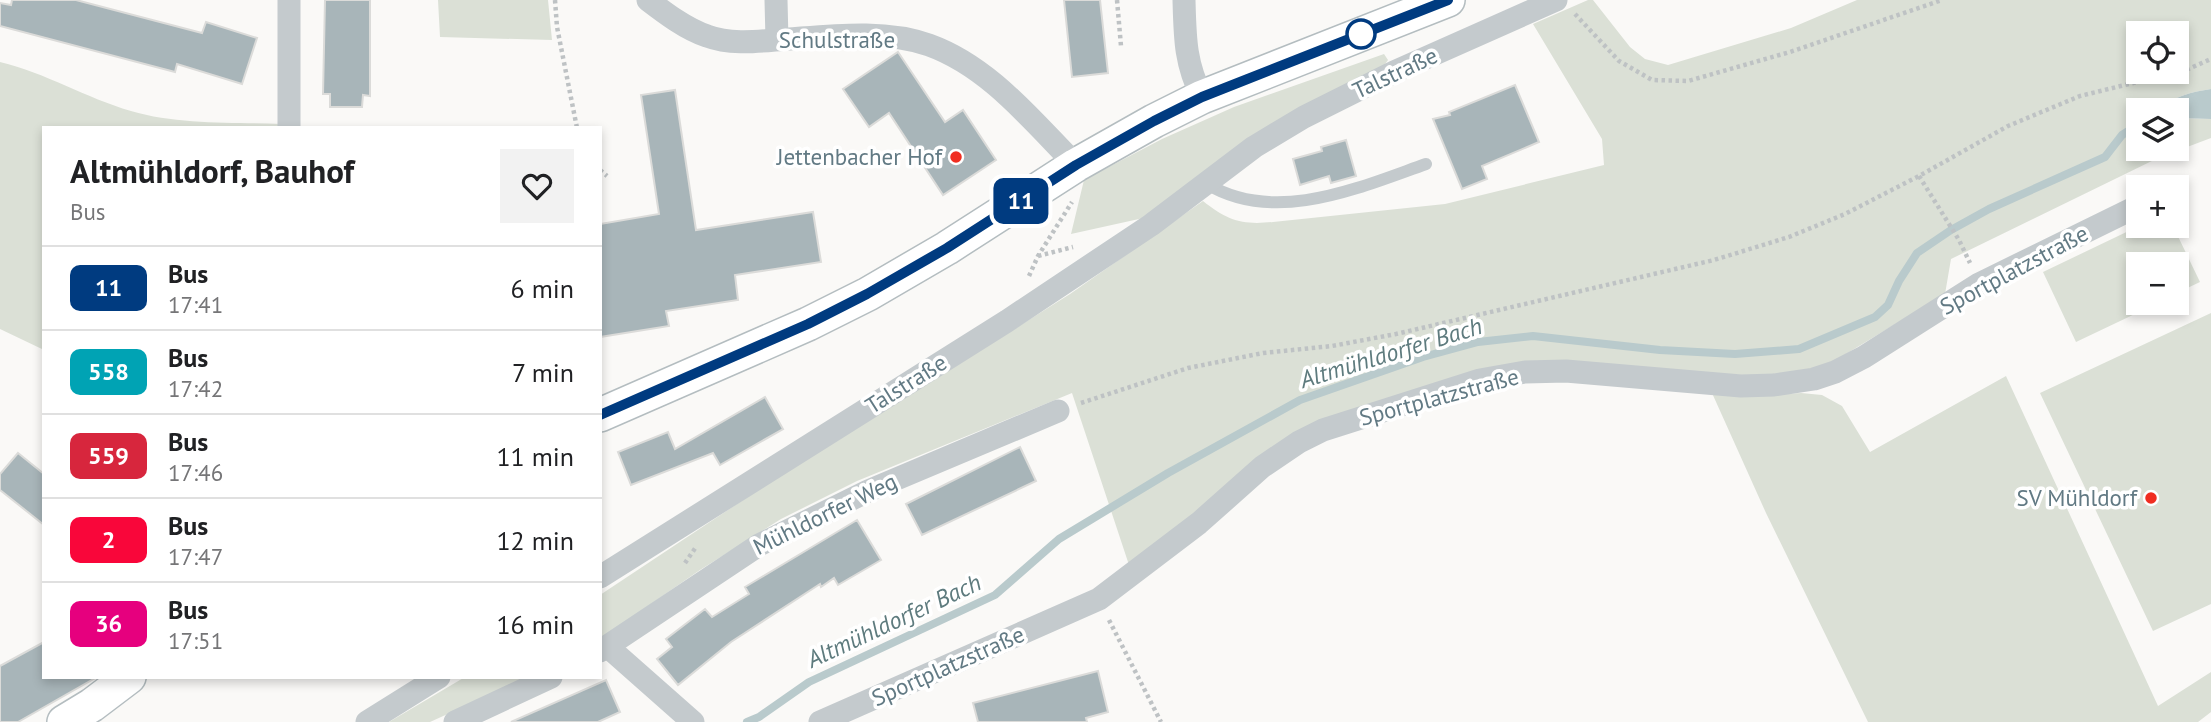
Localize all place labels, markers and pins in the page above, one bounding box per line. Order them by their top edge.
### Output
unlabelled marker [1346,19,1376,49]
place label: Jettenbacher Hof [776,142,944,171]
marker: Jettenbacher Hof [948,149,964,165]
place label: SV Mühldorf [2017,483,2139,512]
marker: SV Mühldorf [2143,490,2159,506]

